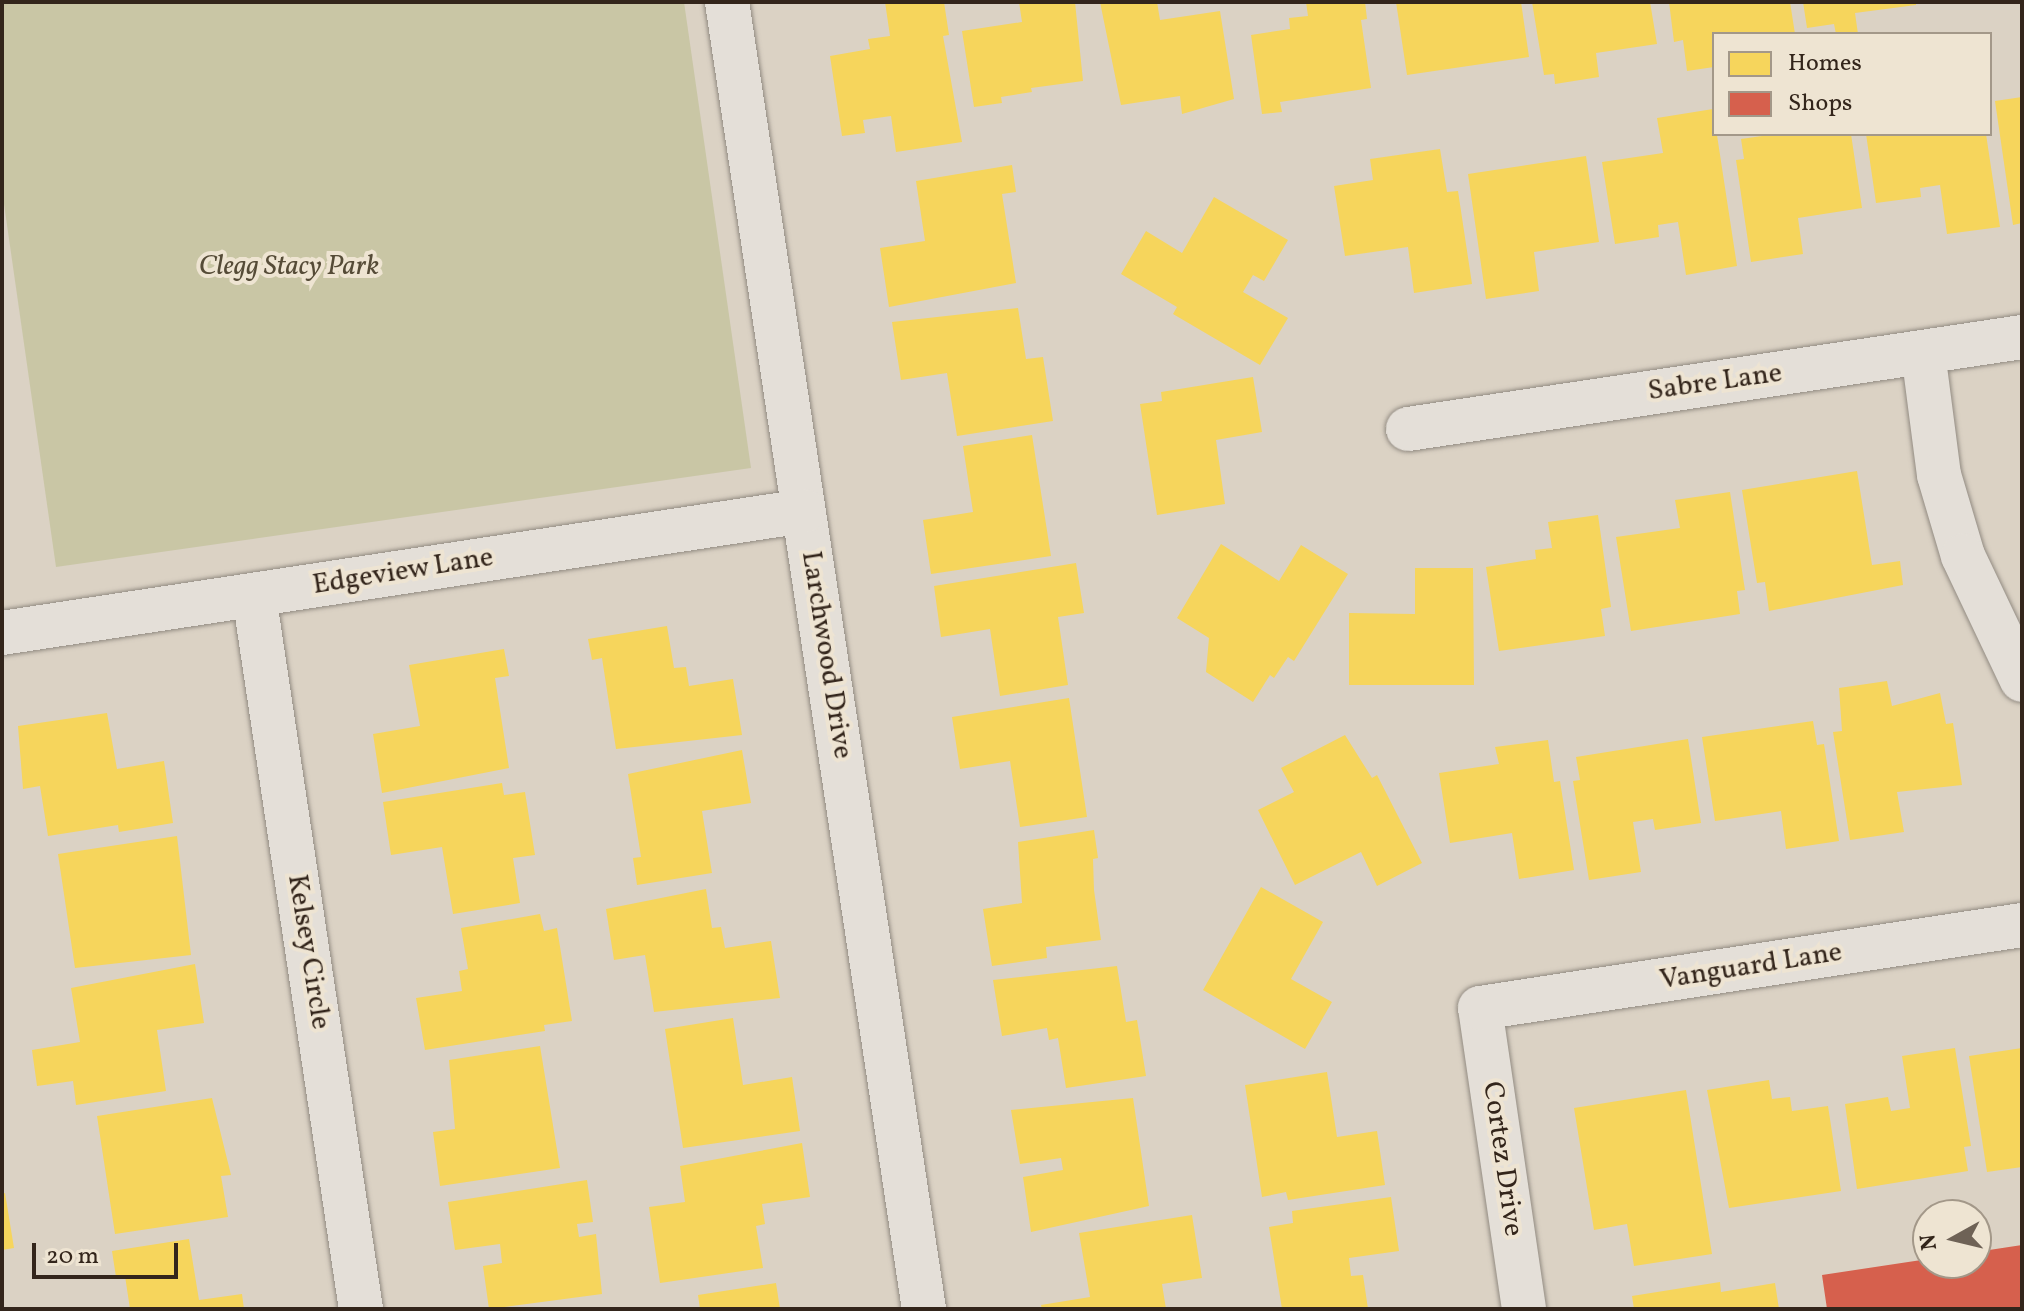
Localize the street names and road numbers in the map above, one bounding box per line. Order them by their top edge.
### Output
street label: Sabre Lane [1646,357,1784,409]
street label: Edgeview Lane [310,541,496,603]
street label: Larchwood Drive [793,549,859,761]
street label: Kelsey Circle [279,872,337,1032]
street label: Vanguard Lane [1657,936,1845,998]
street label: Cortez Drive [1475,1080,1529,1238]

